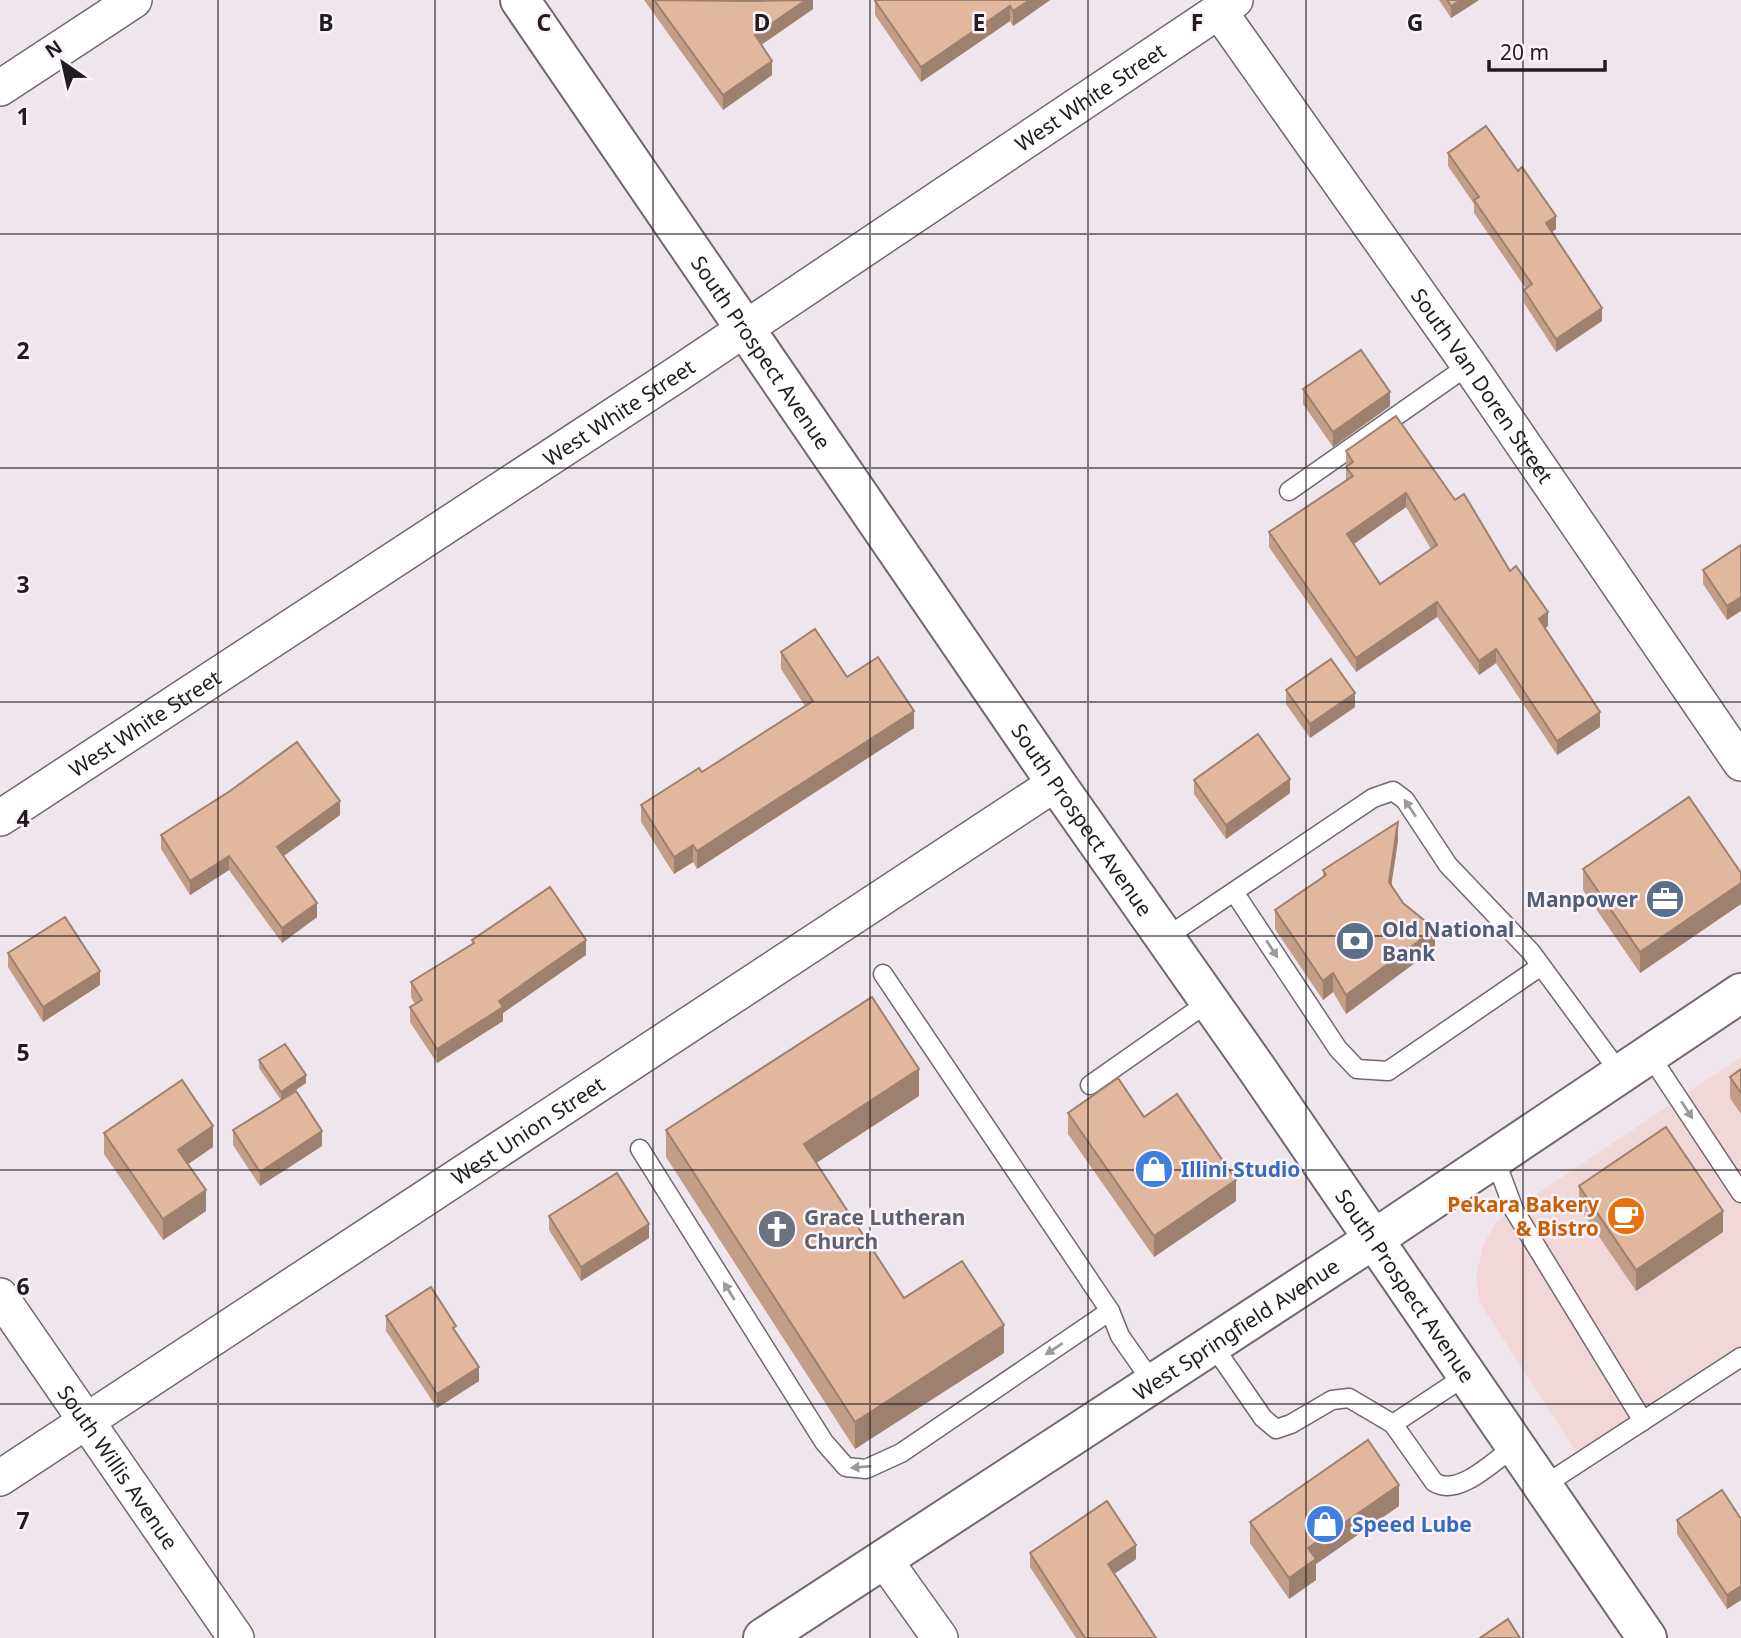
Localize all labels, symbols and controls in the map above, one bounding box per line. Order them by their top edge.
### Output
text: B [318,6,334,38]
text: C [537,6,552,38]
text: D [754,6,770,38]
text: E [973,6,985,38]
text: F [1191,6,1203,38]
text: G [1407,6,1423,38]
north arrow [28,28,98,98]
scale bar [1489,28,1604,72]
text: N [40,34,67,64]
street label: West White Street [1009,36,1171,158]
text: 20 m [1500,38,1549,66]
text: 1 [16,100,30,132]
street label: South Prospect Avenue [685,250,837,455]
street label: South Van Doren Street [1405,283,1560,489]
text: 2 [16,334,30,366]
street label: West White Street [538,352,700,472]
text: 3 [16,568,30,600]
street label: West White Street [64,663,226,783]
street label: South Prospect Avenue [1005,718,1159,922]
one-way arrow [1403,799,1417,817]
text: 4 [16,802,30,834]
office icon: Manpower [1644,878,1686,920]
place label: Manpower [1526,885,1639,913]
place label: Old National Bank [1382,915,1514,967]
bank icon: Old National Bank [1334,920,1376,962]
one-way arrow [1265,939,1278,958]
text: 5 [16,1036,30,1068]
street label: West Union Street [446,1070,610,1191]
one-way arrow [1680,1101,1693,1120]
shop icon: Illini Studio [1133,1148,1175,1190]
place label: Illini Studio [1181,1155,1300,1183]
street label: South Prospect Avenue [1329,1183,1482,1388]
place label: Pekara Bakery & Bistro [1447,1190,1599,1242]
cafe icon: Pekara Bakery & Bistro [1605,1195,1647,1237]
place label: Grace Lutheran Church [804,1203,965,1255]
church icon: Grace Lutheran Church [756,1208,798,1250]
street label: West Springfield Avenue [1128,1252,1344,1407]
text: 6 [16,1270,30,1302]
one-way arrow [723,1282,736,1301]
one-way arrow [1045,1342,1063,1356]
street label: South Willis Avenue [52,1379,185,1555]
one-way arrow [850,1462,872,1473]
shop icon: Speed Lube [1304,1503,1346,1545]
text: 7 [16,1504,30,1536]
place label: Speed Lube [1352,1510,1472,1538]

